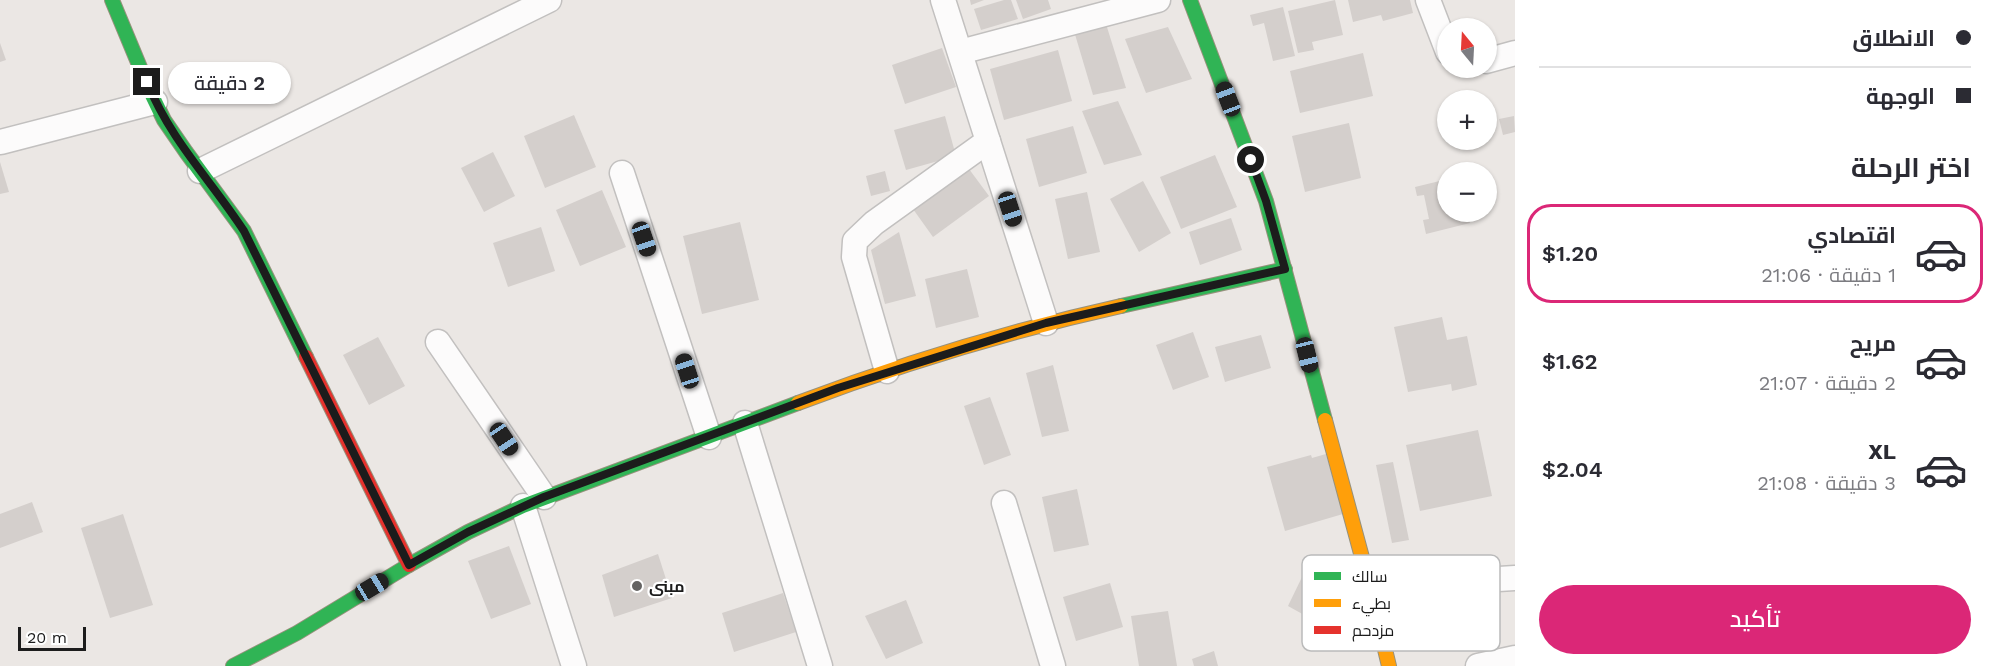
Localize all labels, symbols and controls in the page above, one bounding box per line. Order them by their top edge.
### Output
north arrow [1437,18,1497,78]
map controls [1437,18,1497,222]
text: الانطلاق [1852,26,1935,51]
callout: 2 دقيقة [168,61,291,103]
route end [133,68,160,95]
text: 2 دقيقة [194,71,265,95]
car [1213,79,1243,119]
text: الوجهة [1866,84,1935,109]
button: + [1437,90,1497,150]
route start [1237,146,1264,173]
text: اختر الرحلة [1851,152,1971,184]
button: − [1437,162,1497,222]
car [996,189,1024,229]
car [630,219,658,259]
text: اقتصادي [1807,223,1896,248]
icon: car [1914,227,1968,281]
text: $1.20 [1542,241,1598,266]
text: 1 دقيقة · 21:06 [1761,263,1896,287]
text: مريح [1850,331,1896,356]
car [1294,335,1320,375]
icon: car [1914,335,1968,389]
text: $1.62 [1542,349,1598,374]
car [673,351,701,391]
text: 2 دقيقة · 21:07 [1759,371,1896,395]
car [486,419,522,459]
text: XL [1868,439,1896,464]
icon: car [1914,443,1968,497]
text: $2.04 [1542,457,1603,482]
text: 3 دقيقة · 21:08 [1757,471,1896,495]
legend [1302,555,1500,651]
text: سالك [1352,567,1387,586]
car [352,570,392,604]
place label: مبنى [649,577,685,596]
marker: مبنى [630,579,644,593]
button: تأكيد [1539,585,1971,654]
text: بطيء [1352,594,1391,617]
text: مزدحم [1352,621,1394,642]
scale bar [18,624,86,652]
text: 20 m [27,628,67,647]

